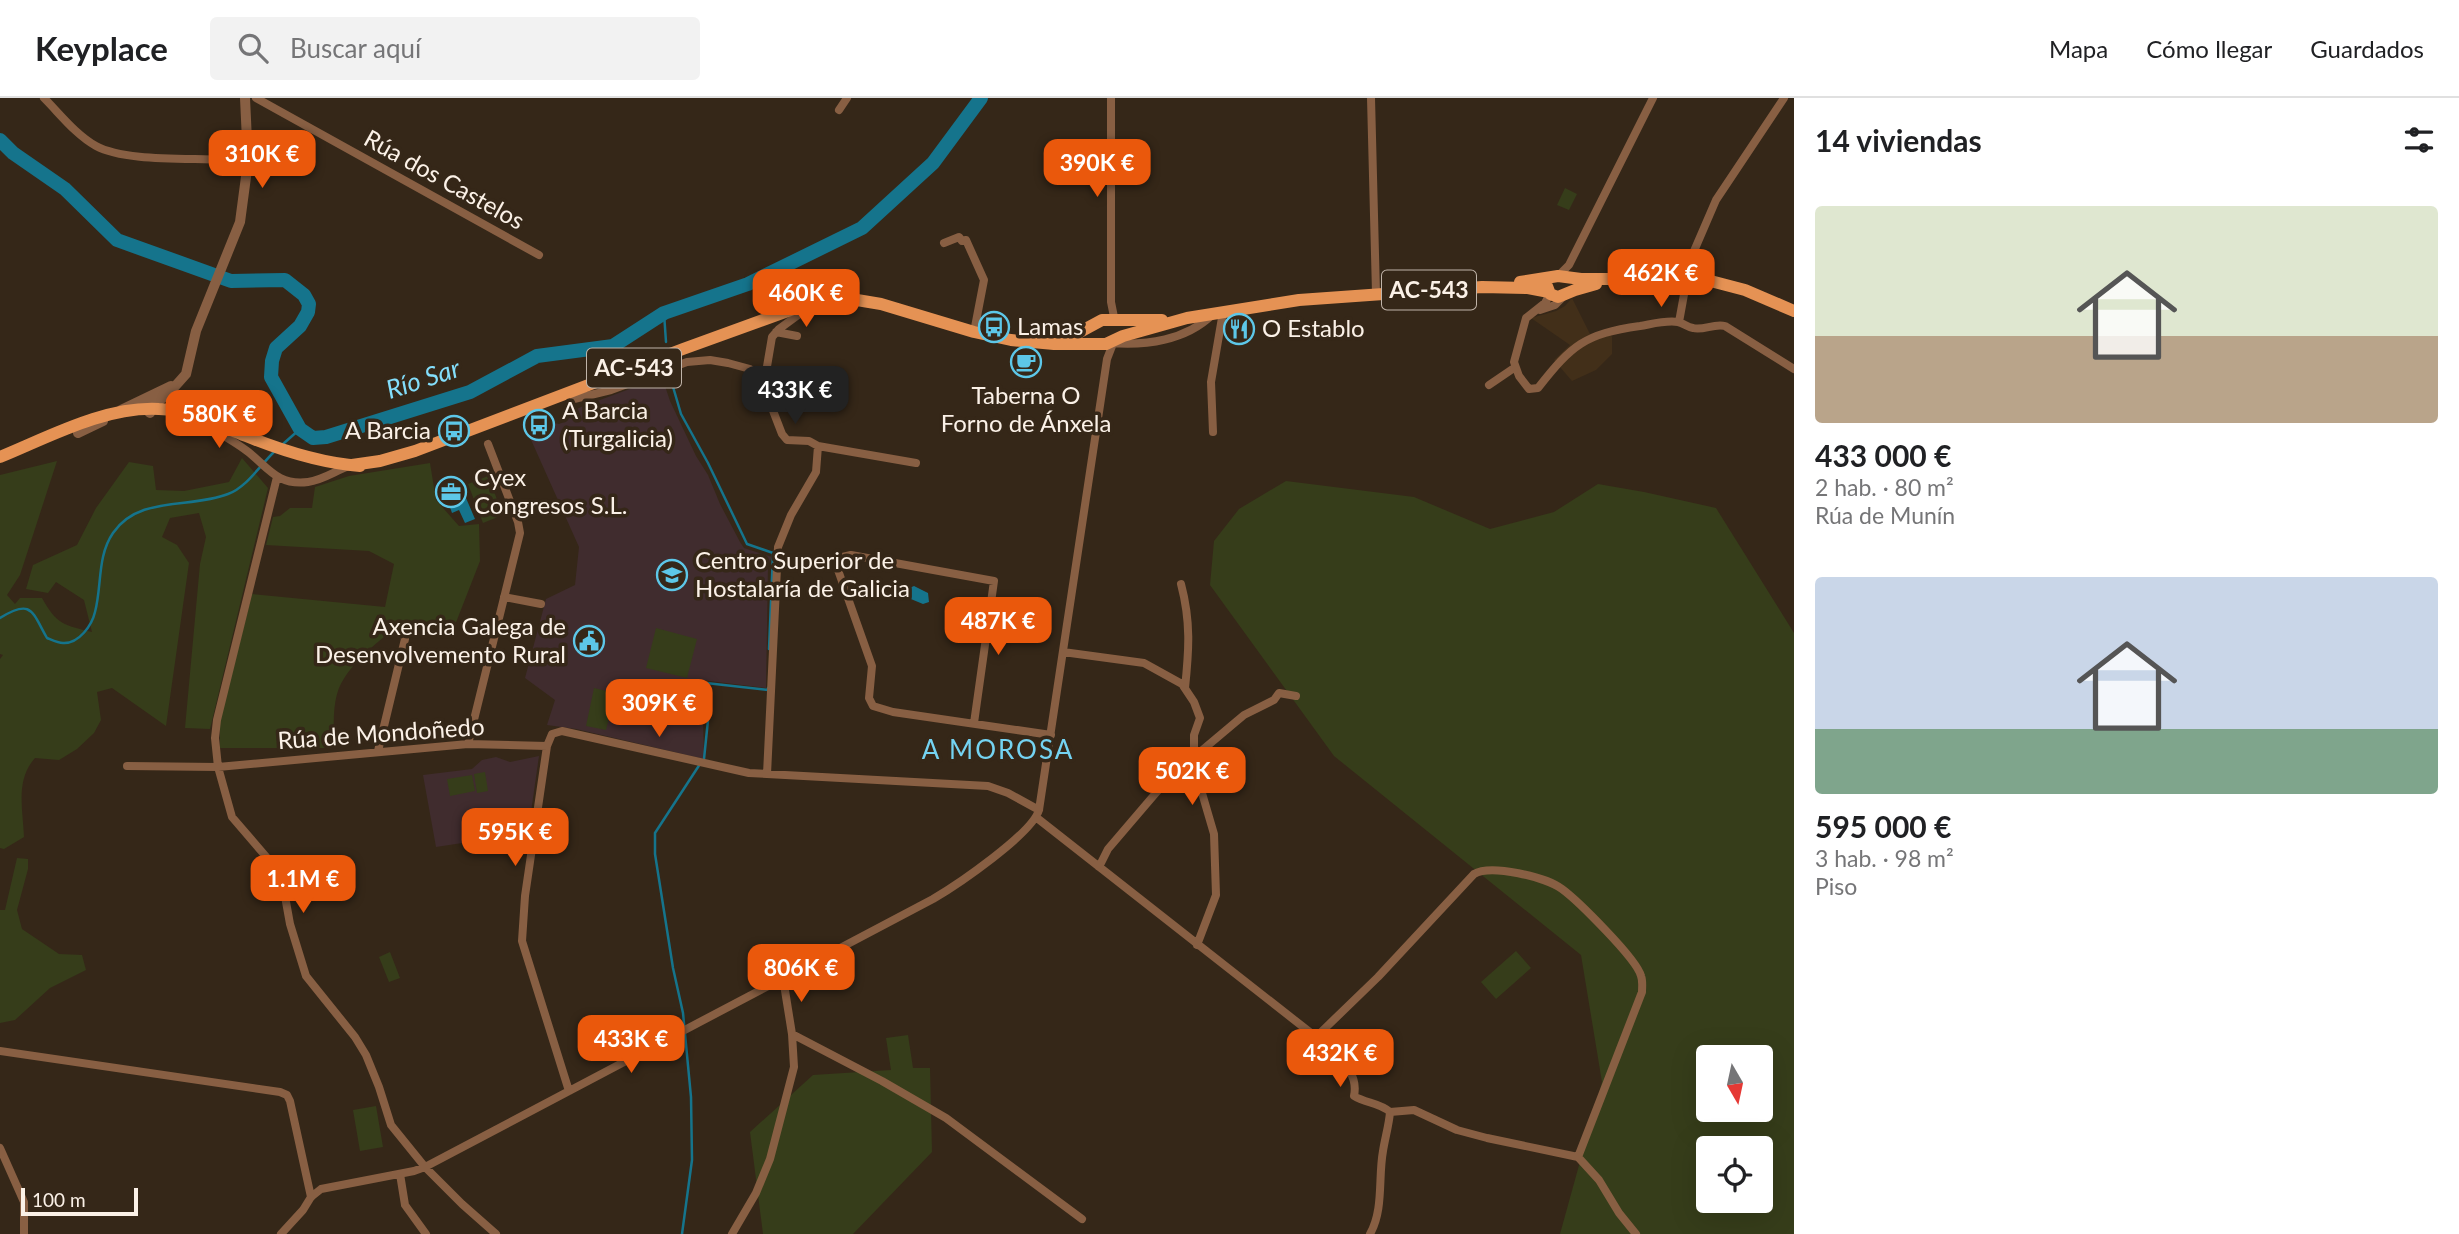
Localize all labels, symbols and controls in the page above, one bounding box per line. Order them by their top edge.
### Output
search box [210,17,700,80]
text: Keyplace [35,28,168,68]
icon: search [234,29,272,67]
text: Buscar aquí [290,32,421,64]
text: Mapa [2049,34,2108,63]
text: Cómo llegar [2146,34,2272,63]
text: Guardados [2310,34,2424,63]
icon: filters [2400,121,2438,159]
text: 14 viviendas [1815,122,1982,158]
street label: Rúa dos Castelos [359,123,530,235]
pin: 310K € [205,130,319,190]
text: 310K € [225,139,299,167]
pin: 390K € [1040,140,1154,199]
text: 390K € [1060,148,1134,176]
pin: 462K € [1604,250,1718,309]
icon: home [2064,252,2190,378]
text: 462K € [1624,258,1698,286]
pin: 460K € [749,270,863,329]
road number: AC-543 [1382,270,1476,309]
text: 460K € [769,278,843,306]
bus stop icon: Lamas [977,310,1011,344]
place label: Lamas [1017,311,1083,340]
restaurant icon: O Establo [1222,312,1256,346]
place label: O Establo [1262,313,1365,342]
cafe icon: Taberna O Forno de Ánxela [1009,345,1043,379]
road number: AC-543 [587,348,681,388]
water label: Río Sar [382,351,465,405]
pin: 433K € [738,366,852,426]
text: 433K € [758,375,832,403]
place label: Taberna O Forno de Ánxela [941,380,1111,437]
pin: 580K € [162,390,276,450]
place label: A Barcia (Turgalicia) [562,395,673,452]
text: 580K € [182,399,256,427]
bus stop icon: A Barcia (Turgalicia) [522,408,556,442]
bus stop icon: A Barcia [437,414,471,448]
place label: A Barcia [345,415,431,444]
text: 433 000 € [1815,437,1951,473]
place label: Cyex Congresos S.L. [474,462,627,519]
text: 2 hab. · 80 m² [1815,473,1954,501]
office icon: Cyex Congresos S.L. [434,475,468,509]
text: Rúa de Munín [1815,501,1955,529]
place label: Centro Superior de Hostalaría de Galicia [695,545,910,602]
school or university icon: Centro Superior de Hostalaría de Galicia [655,558,689,592]
pin: 487K € [941,598,1055,657]
text: 487K € [961,606,1035,634]
place label: Axencia Galega de Desenvolvemento Rural [315,611,566,668]
icon: home [2064,623,2190,749]
public building icon: Axencia Galega de Desenvolvemento Rural [572,624,606,658]
pin: 309K € [602,680,716,739]
text: 309K € [622,688,696,716]
street label: Rúa de Mondoñedo [276,711,485,754]
district label: A MOROSA [922,733,1074,765]
pin: 502K € [1135,748,1249,807]
text: 502K € [1155,756,1229,784]
pin: 595K € [458,808,572,868]
text: 595 000 € [1815,808,1951,844]
text: 595K € [478,817,552,845]
text: 3 hab. · 98 m² [1815,844,1954,872]
pin: 1.1M € [246,856,360,915]
text: 1.1M € [267,864,339,892]
text: Piso [1815,872,1857,900]
pin: 806K € [744,944,858,1004]
text: 806K € [764,953,838,981]
pin: 433K € [574,1016,688,1075]
text: 433K € [594,1024,668,1052]
pin: 432K € [1283,1030,1397,1089]
text: 432K € [1303,1038,1377,1066]
north arrow [1696,1045,1773,1122]
map controls [1696,1045,1773,1213]
button: locate [1696,1136,1773,1213]
scale bar [21,1185,138,1217]
text: 100 m [32,1188,86,1211]

